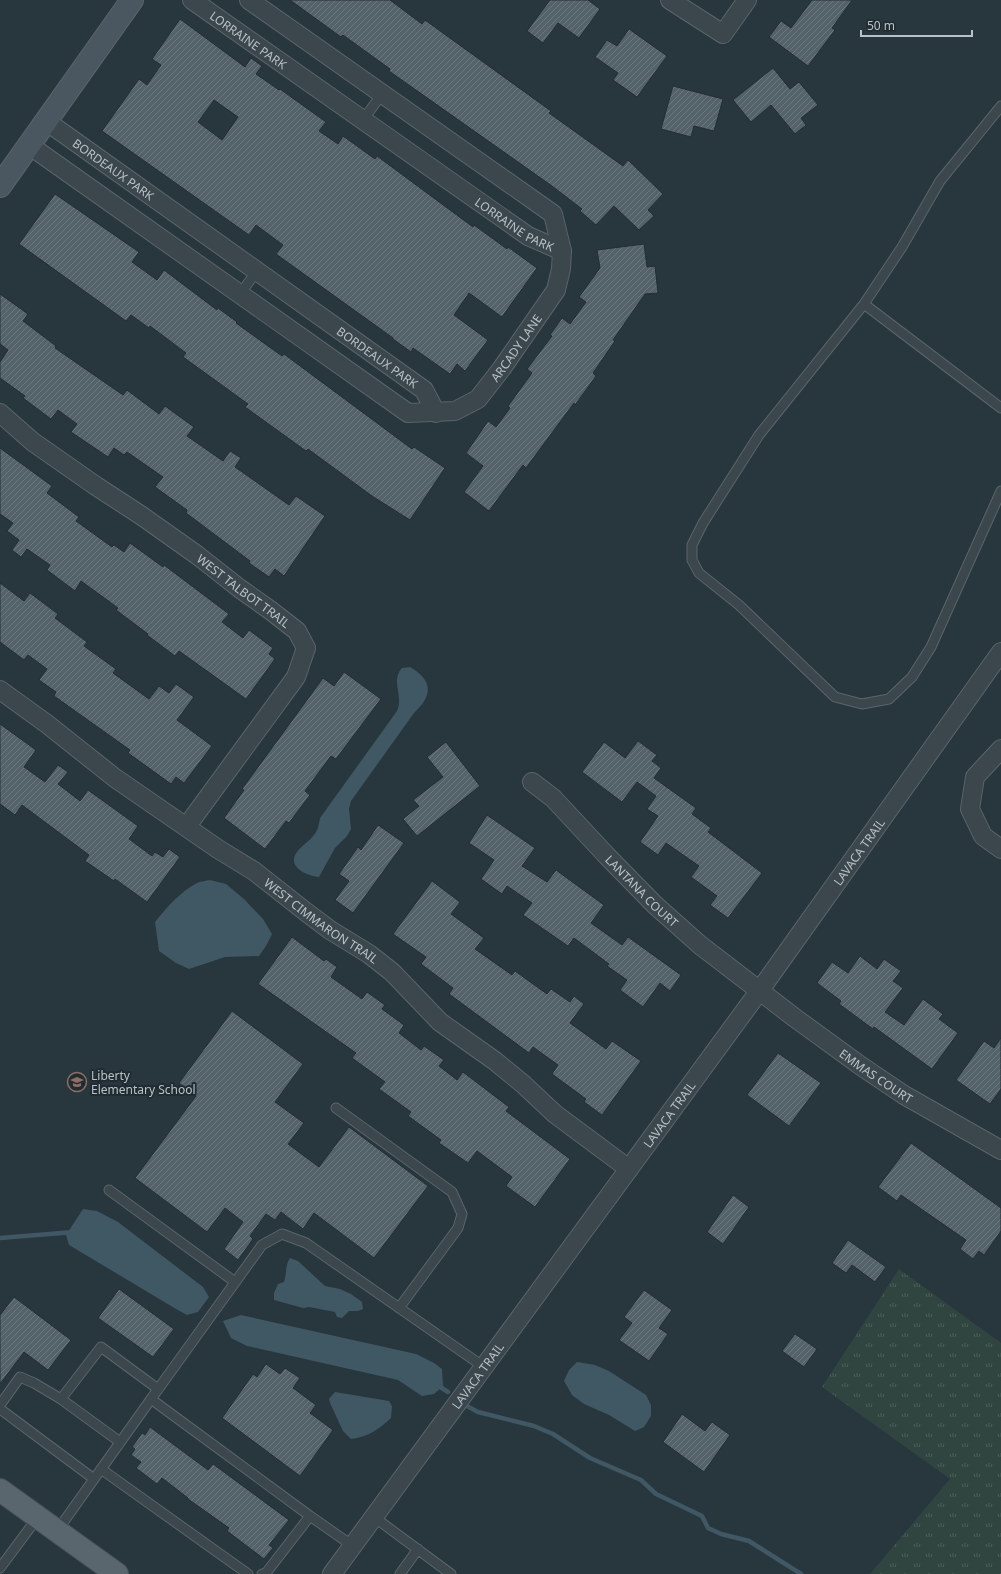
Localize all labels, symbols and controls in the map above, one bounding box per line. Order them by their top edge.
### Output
street label: LORRAINE PARK [207,7,291,73]
scale bar [861,12,972,38]
text: 50 m [867,17,895,34]
street label: BORDEAUX PARK [70,134,158,204]
street label: LORRAINE PARK [472,193,557,255]
street label: ARCADY LANE [486,311,545,385]
street label: BORDEAUX PARK [334,322,422,392]
street label: WEST TALBOT TRAIL [194,550,294,631]
street label: LAVACA TRAIL [829,815,888,888]
street label: LANTANA COURT [602,851,682,931]
street label: WEST CIMMARON TRAIL [261,874,382,967]
street label: EMMAS COURT [836,1045,916,1107]
place label: Liberty Elementary School [91,1067,196,1098]
school or university icon: Liberty Elementary School [66,1071,88,1093]
street label: LAVACA TRAIL [639,1078,699,1151]
street label: LAVACA TRAIL [447,1339,507,1412]

